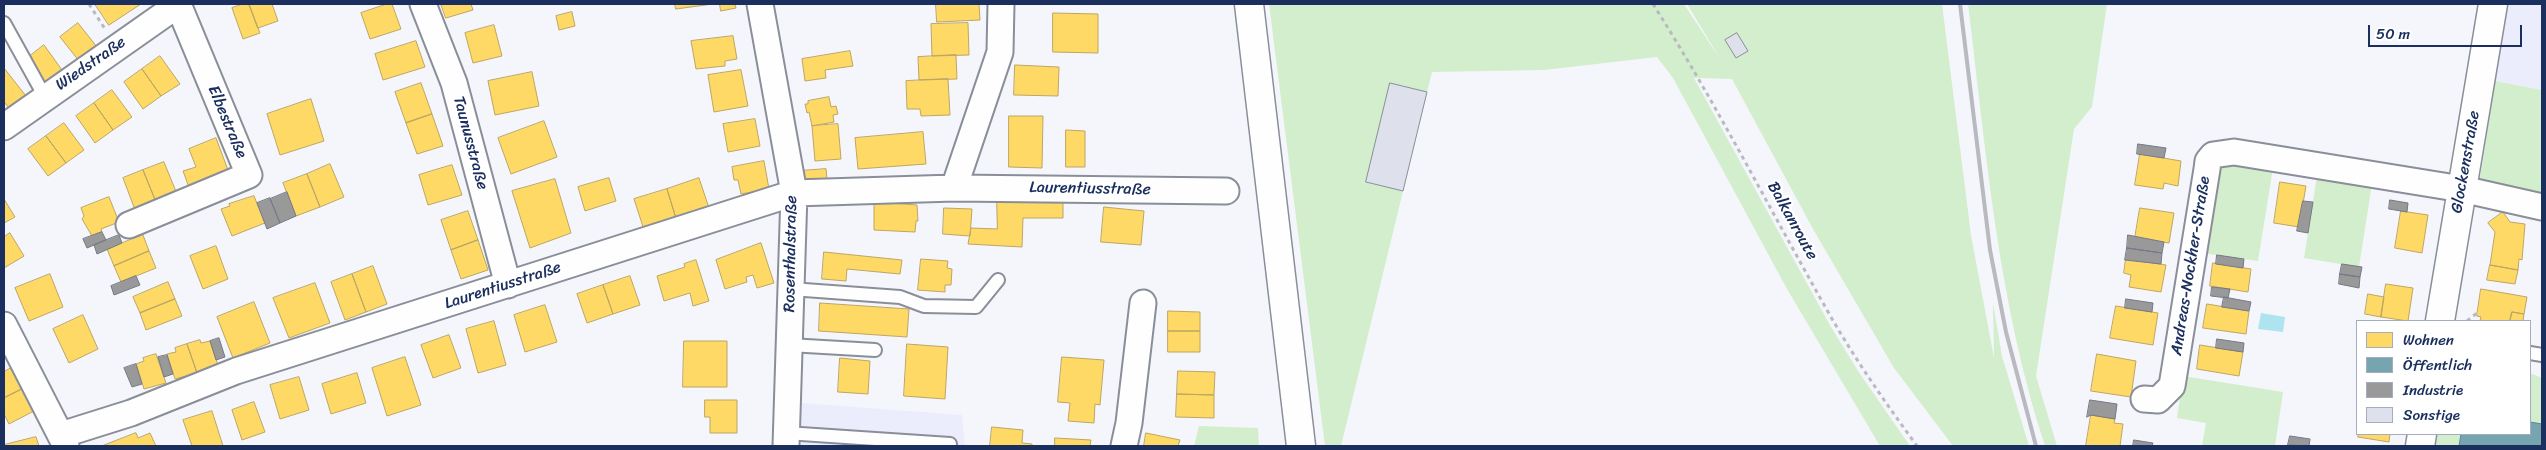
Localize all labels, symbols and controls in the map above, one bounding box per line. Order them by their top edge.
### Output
scale bar [2371,15,2525,47]
text: 50 m [2376,21,2410,47]
street label: Wiedstraße [52,33,130,95]
street label: Elbestraße [203,83,251,161]
street label: Taunusstraße [448,94,492,192]
street label: Glockenstraße [2448,109,2484,215]
street label: Andreas-Nockher-Straße [2167,175,2215,357]
street label: Laurentiusstraße [1029,178,1151,200]
street label: Balkanroute [1763,179,1821,263]
street label: Rosenthalstraße [780,195,802,313]
street label: Laurentiusstraße [442,258,564,314]
legend [2356,320,2531,435]
text: Wohnen [2403,327,2454,353]
text: Öffentlich [2403,352,2472,378]
text: Industrie [2403,377,2463,403]
text: Sonstige [2403,402,2460,428]

